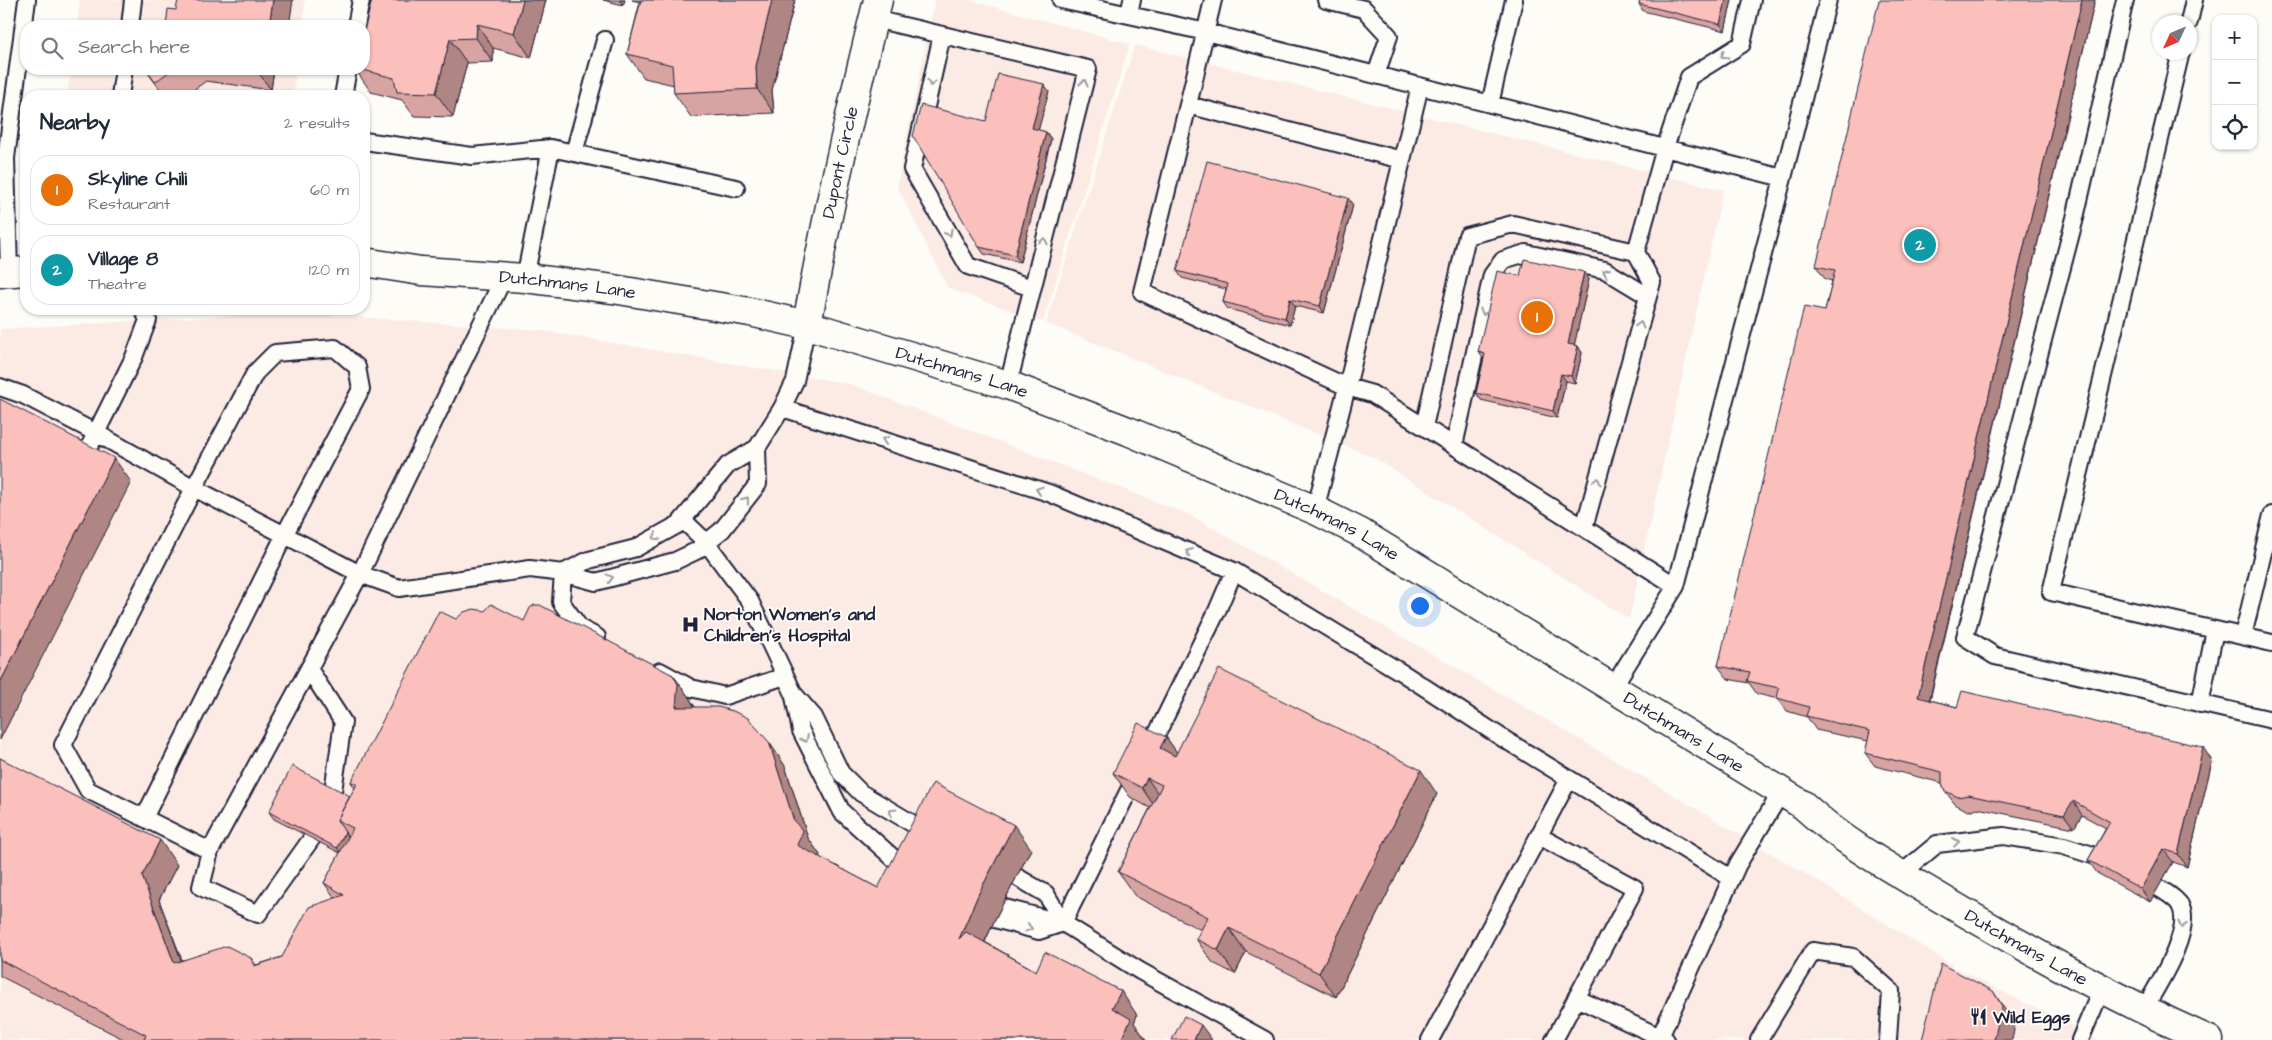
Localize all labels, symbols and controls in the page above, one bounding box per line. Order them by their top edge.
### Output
north arrow [2152,15,2197,60]
map controls [2212,15,2257,150]
button: + [2212,15,2257,60]
search box [20,20,370,75]
icon: search [38,34,66,62]
text: Search here [78,34,190,61]
one-way arrow [1721,49,1730,59]
button: − [2212,60,2257,105]
one-way arrow [927,78,937,87]
one-way arrow [1079,80,1089,88]
street label: Dupont Circle [815,104,864,220]
button: locate [2212,105,2257,150]
text: Nearby [40,108,110,137]
text: 2 results [284,112,350,134]
text: Skyline Chili [88,166,187,193]
text: 1 [56,179,58,201]
text: 60 m [310,179,349,201]
text: Restaurant [88,193,170,215]
pin: 2 [1904,226,1936,264]
one-way arrow [942,227,952,236]
one-way arrow [1038,236,1049,245]
text: Village 8 [88,246,158,273]
text: 2 [52,259,62,281]
text: 120 m [309,259,349,281]
street label: Dutchmans Lane [499,264,638,305]
one-way arrow [1602,267,1611,278]
text: Theatre [88,273,147,295]
pin: 1 [1521,298,1553,336]
one-way arrow [1479,307,1490,316]
one-way arrow [1634,320,1645,329]
street label: Dutchmans Lane [893,340,1032,404]
one-way arrow [881,436,889,446]
one-way arrow [1591,477,1602,486]
street label: Dutchmans Lane [1271,482,1404,566]
one-way arrow [1036,485,1044,495]
one-way arrow [740,496,749,505]
one-way arrow [653,530,662,540]
one-way arrow [1185,548,1194,559]
one-way arrow [605,573,614,584]
your location [1407,593,1433,619]
place label: Norton Women's and Children's Hospital [704,602,876,648]
hospital icon: Norton Women's and Children's Hospital [680,614,700,634]
street label: Dutchmans Lane [1619,685,1749,779]
one-way arrow [799,734,809,743]
one-way arrow [889,808,898,818]
one-way arrow [1953,837,1961,848]
street label: Dutchmans Lane [1960,903,2092,992]
one-way arrow [2177,920,2188,929]
one-way arrow [1025,922,1034,933]
place label: Wild Eggs [1992,1005,2070,1031]
restaurant icon: Wild Eggs [1969,1007,1989,1027]

